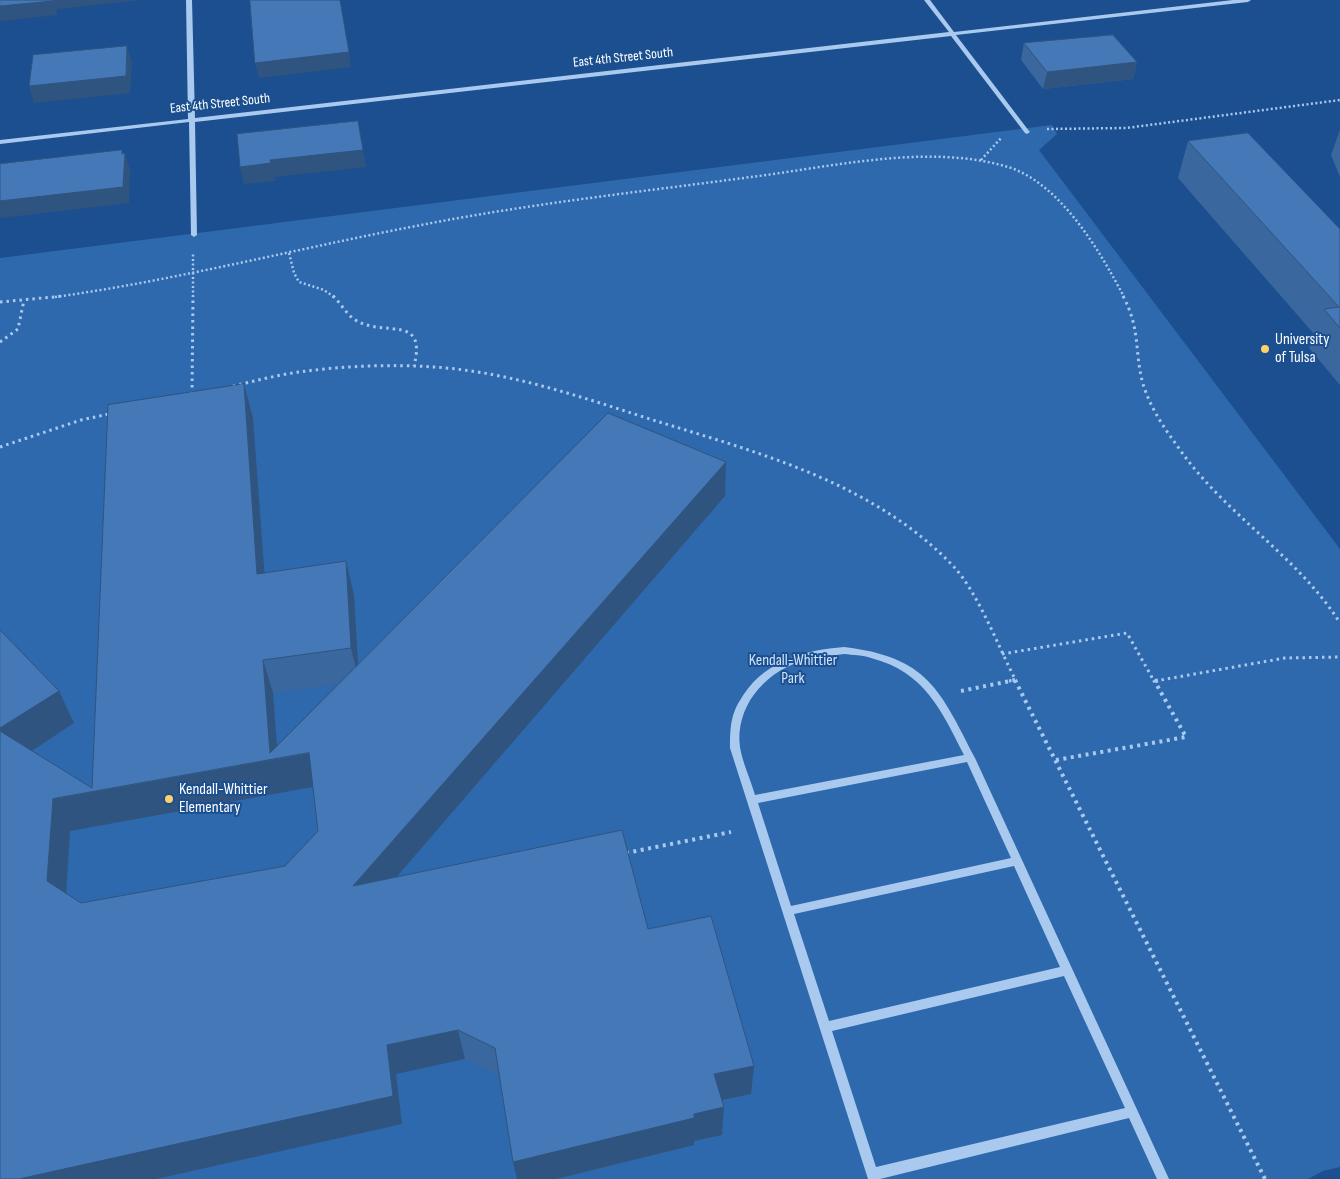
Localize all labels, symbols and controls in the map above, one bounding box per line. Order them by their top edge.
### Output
street label: East 4th Street South [572,44,674,72]
street label: East 4th Street South [169,90,271,118]
place label: University of Tulsa [1275,330,1329,368]
marker: University of Tulsa [1259,343,1271,355]
park label: Kendall-Whittier Park [749,651,837,689]
place label: Kendall-Whittier Elementary [179,780,267,818]
marker: Kendall-Whittier Elementary [163,793,175,805]

